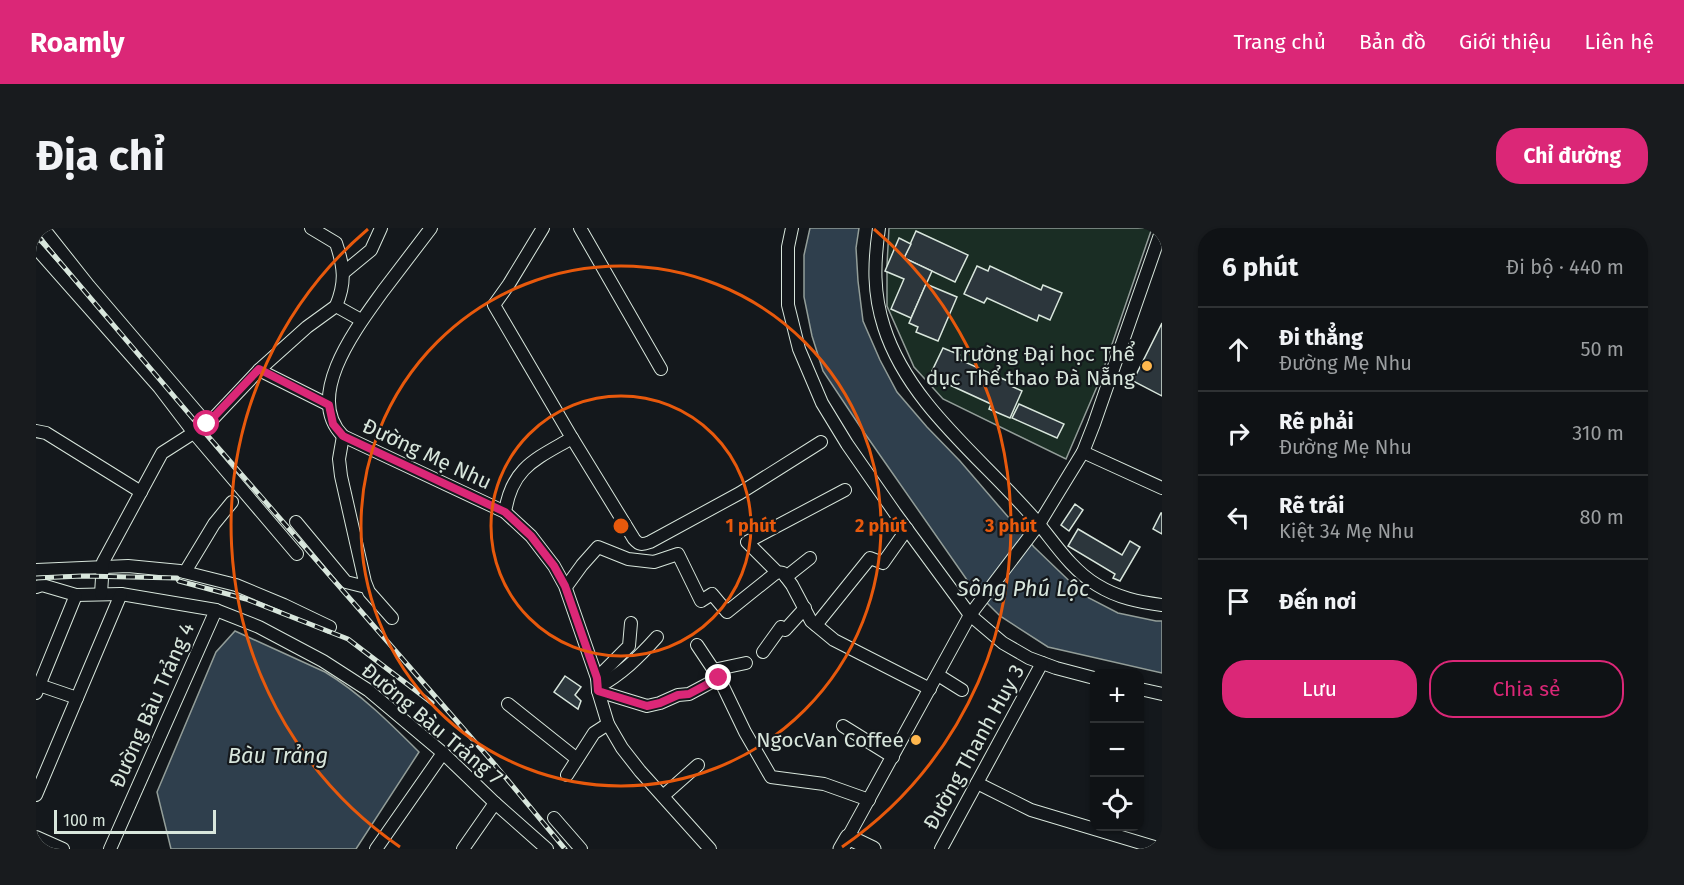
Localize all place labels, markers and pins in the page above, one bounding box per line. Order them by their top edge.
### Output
place label: Trường Đại học Thể dục Thể thao Đà Nẵng [926,340,1136,391]
marker: Trường Đại học Thể dục Thể thao Đà Nẵng [1140,359,1154,373]
centre of rings [611,516,631,536]
place label: NgocVan Coffee [756,727,904,753]
marker: NgocVan Coffee [909,733,923,747]

